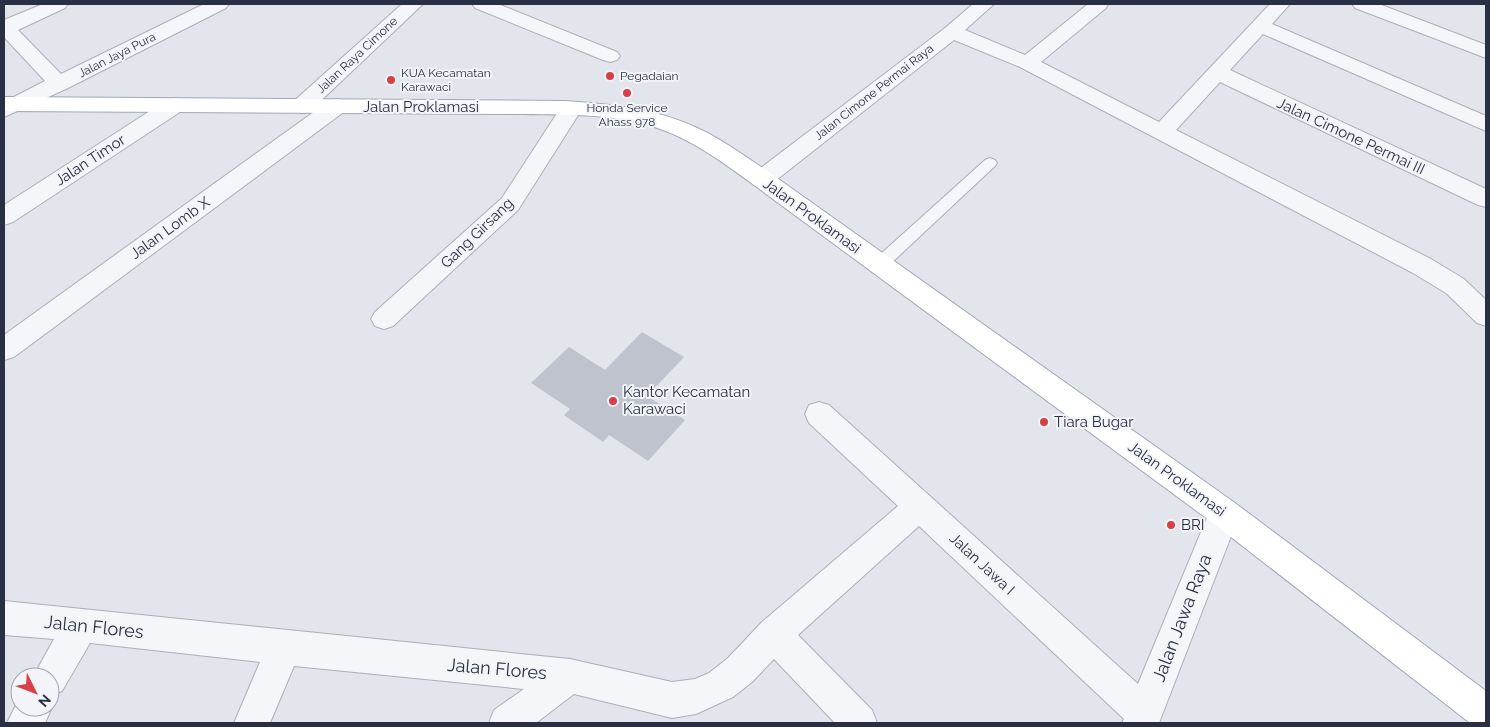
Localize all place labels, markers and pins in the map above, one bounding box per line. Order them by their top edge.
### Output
place label: KUA Kecamatan Karawaci [401,66,491,94]
place label: Pegadaian [620,69,679,83]
marker: Pegadaian [604,70,616,82]
marker: KUA Kecamatan Karawaci [385,74,397,86]
marker: Honda Service Ahass 978 [621,87,633,99]
place label: Honda Service Ahass 978 [586,101,668,129]
place label: Kantor Kecamatan Karawaci [623,383,750,418]
marker: Kantor Kecamatan Karawaci [607,395,619,407]
place label: Tiara Bugar [1054,413,1134,431]
marker: Tiara Bugar [1038,416,1050,428]
place label: BRI [1181,516,1205,534]
marker: BRI [1165,519,1177,531]

